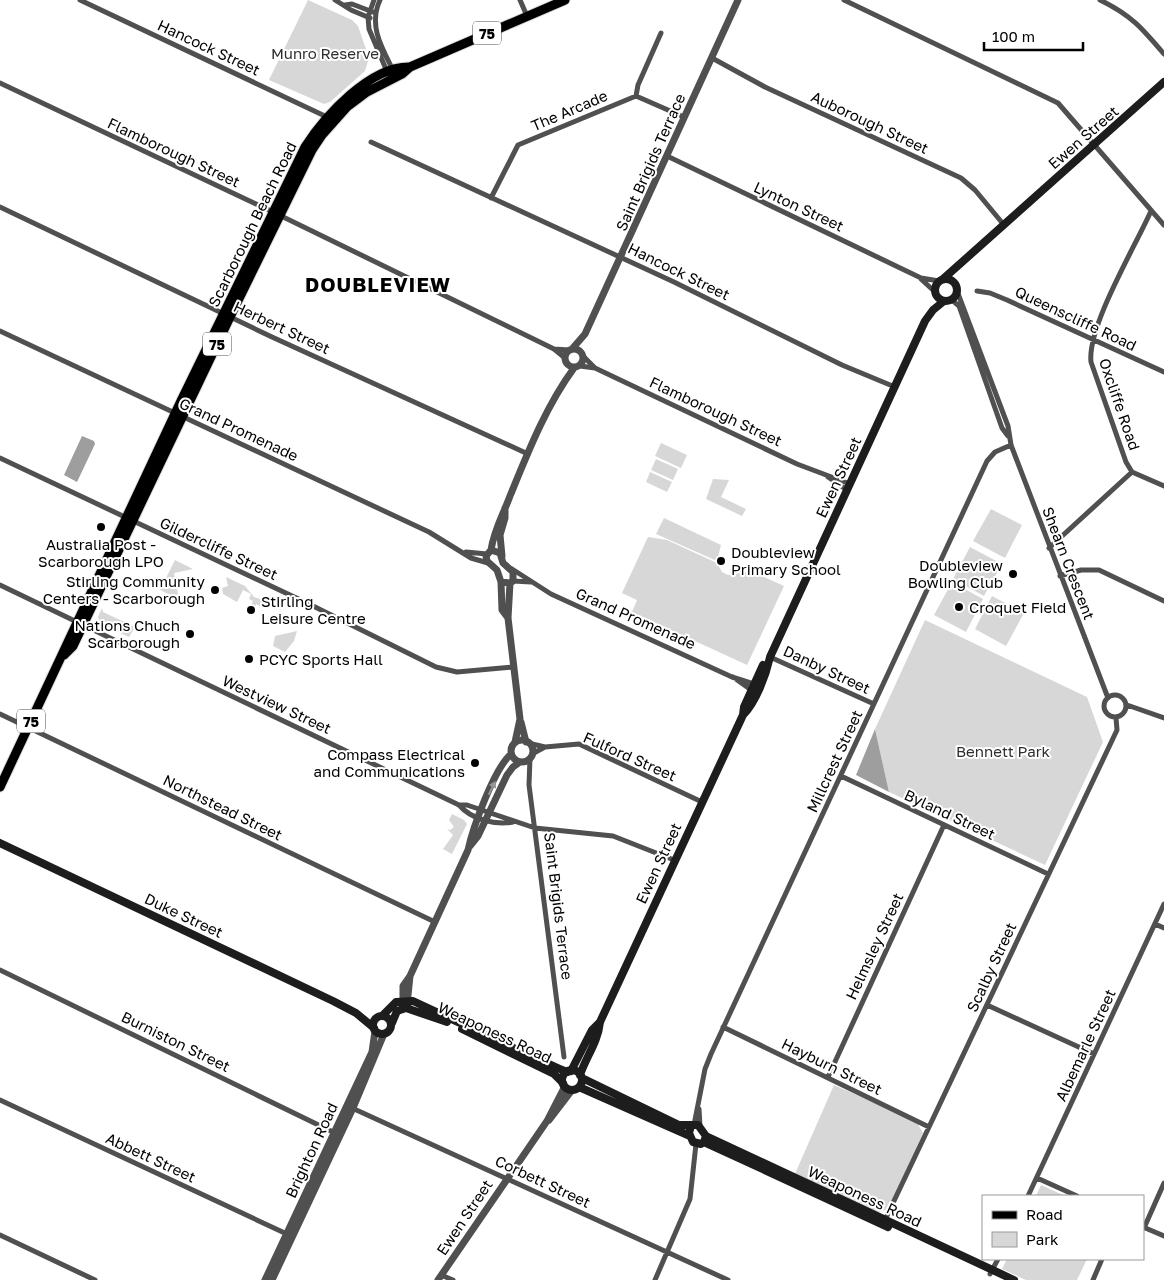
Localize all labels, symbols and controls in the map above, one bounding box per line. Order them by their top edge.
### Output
street label: Hancock Street [155,15,263,79]
scale bar [984,20,1083,52]
road number: 75 [473,22,501,44]
text: 100 m [992,27,1035,45]
park label: Munro Reserve [271,44,379,62]
street label: The Arcade [528,86,610,134]
street label: Auborough Street [808,87,932,157]
street label: Saint Brigids Terrace [612,90,689,234]
street label: Ewen Street [1044,102,1122,172]
street label: Flamborough Street [105,113,243,191]
street label: Scarborough Beach Road [204,139,300,309]
street label: Lynton Street [751,177,847,235]
street label: Hancock Street [625,239,733,303]
district label: DOUBLEVIEW [305,272,451,296]
street label: Queenscliffe Road [1012,282,1140,354]
street label: Herbert Street [231,297,333,357]
road number: 75 [203,332,231,356]
street label: Oxcliffe Road [1096,356,1144,452]
street label: Flamborough Street [647,372,785,450]
street label: Grand Promenade [177,394,302,465]
street label: Ewen Street [811,434,865,520]
street label: Shearn Crescent [1039,504,1099,622]
street label: Gildercliffe Street [157,513,281,583]
marker: Australia Post - Scarborough LPO [95,521,107,533]
place label: Australia Post - Scarborough LPO [38,535,164,570]
place label: Doubleview Primary School [731,543,841,578]
marker: Doubleview Primary School [715,555,727,567]
place label: Doubleview Bowling Club [908,556,1003,591]
marker: Doubleview Bowling Club [1007,568,1019,580]
place label: Stirling Community Centers - Scarborough [43,572,206,607]
marker: Stirling Community Centers - Scarborough [209,584,221,596]
street label: Grand Promenade [573,584,699,653]
place label: Stirling Leisure Centre [261,592,366,627]
place label: Croquet Field [969,598,1066,616]
marker: Croquet Field [953,601,965,613]
marker: Stirling Leisure Centre [245,604,257,616]
place label: Nations Chuch Scarborough [74,616,180,651]
marker: Nations Chuch Scarborough [184,628,196,640]
street label: Danby Street [781,641,873,697]
place label: PCYC Sports Hall [259,650,383,668]
marker: PCYC Sports Hall [243,653,255,665]
street label: Westview Street [220,671,334,737]
street label: Millcrest Street [802,707,866,815]
road number: 75 [17,709,45,732]
street label: Fulford Street [581,727,679,785]
park label: Bennett Park [956,742,1051,760]
place label: Compass Electrical and Communications [314,745,465,780]
marker: Compass Electrical and Communications [469,757,481,769]
street label: Northstead Street [161,770,285,844]
one-way arrow [488,781,496,795]
street label: Byland Street [902,785,998,843]
street label: Ewen Street [631,820,685,906]
street label: Saint Brigids Terrace [541,831,577,981]
street label: Duke Street [142,889,226,941]
street label: Helmsley Street [841,890,907,1002]
street label: Scalby Street [962,919,1020,1015]
street label: Albemarle Street [1051,986,1119,1104]
street label: Weaponess Road [435,998,555,1066]
street label: Burniston Street [119,1007,233,1075]
street label: Hayburn Street [779,1034,885,1098]
street label: Brighton Road [281,1100,341,1200]
street label: Abbett Street [103,1128,199,1186]
street label: Corbett Street [493,1151,593,1211]
street label: Weaponess Road [805,1162,925,1230]
street label: Ewen Street [432,1176,496,1258]
legend [982,1195,1144,1260]
text: Road [1026,1205,1063,1223]
text: Park [1026,1230,1059,1248]

